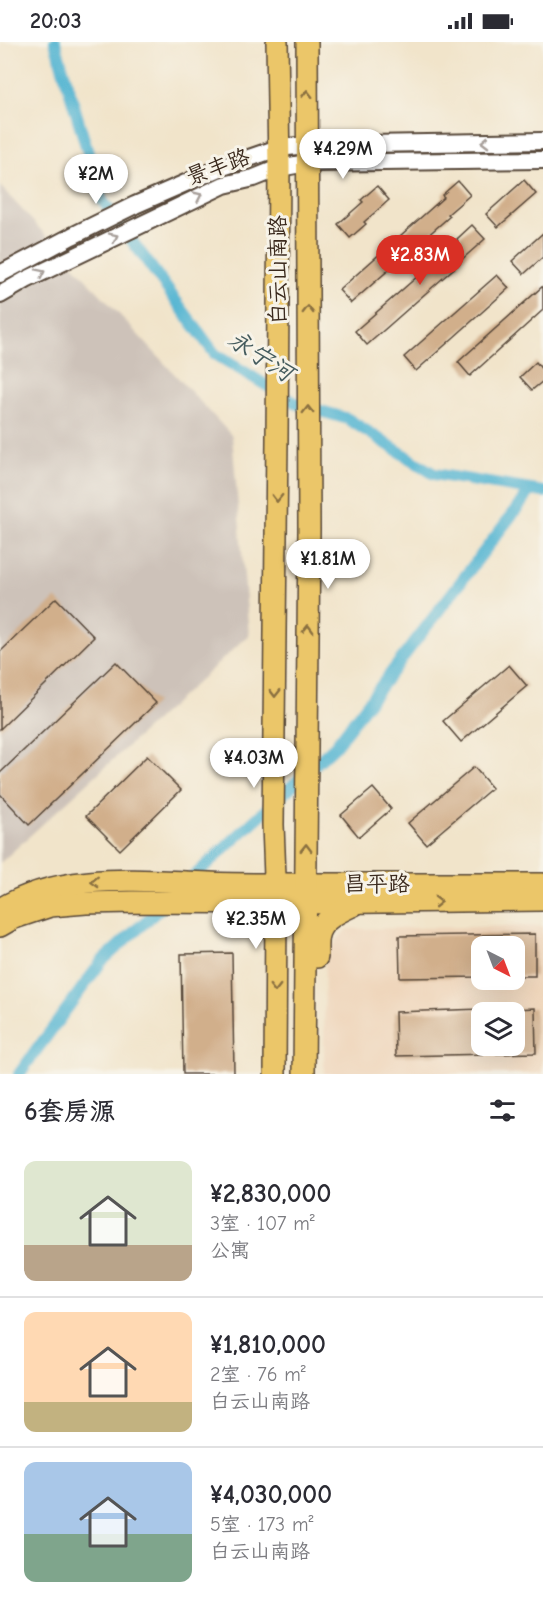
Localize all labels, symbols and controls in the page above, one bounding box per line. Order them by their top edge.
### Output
text: 20:03 [30,8,82,34]
one-way arrow [301,90,313,99]
pin: ¥4.29M [294,129,392,180]
one-way arrow [480,136,489,148]
text: ¥4.29M [313,137,373,160]
street label: 景丰路 [183,143,253,191]
pin: ¥2M [67,154,125,205]
text: ¥2M [78,162,114,185]
one-way arrow [192,192,203,204]
street label: 白云山南路 [265,215,291,325]
one-way arrow [108,233,118,244]
pin: ¥2.83M [371,235,469,286]
text: ¥2.83M [390,243,450,266]
one-way arrow [34,268,45,280]
one-way arrow [302,306,314,315]
water label: 永宁河 [223,325,302,390]
one-way arrow [302,405,314,414]
one-way arrow [271,493,283,502]
pin: ¥1.81M [279,539,377,590]
text: ¥1.81M [300,547,356,570]
one-way arrow [302,624,315,633]
one-way arrow [269,688,281,697]
pin: ¥4.03M [205,738,303,789]
text: ¥4.03M [224,746,284,769]
one-way arrow [300,843,312,852]
street label: 昌平路 [344,871,410,897]
one-way arrow [91,876,100,889]
one-way arrow [434,896,443,908]
pin: ¥2.35M [207,899,305,950]
text: ¥2.35M [226,907,286,930]
north arrow [471,936,525,990]
map controls [471,936,525,1056]
one-way arrow [269,984,281,993]
button: layers [471,1002,525,1056]
icon: filters [486,1094,519,1127]
text: 6套房源 [24,1097,116,1127]
text: ¥2,830,000 [210,1179,331,1209]
icon: home [72,1185,144,1257]
text: 3室 · 107 m² [210,1212,315,1235]
text: 公寓 [210,1239,250,1262]
text: ¥1,810,000 [210,1330,326,1360]
icon: home [72,1336,144,1408]
text: 2室 · 76 m² [210,1363,306,1386]
text: 白云山南路 [210,1390,310,1413]
text: ¥4,030,000 [210,1480,332,1510]
icon: home [72,1486,144,1558]
text: 5室 · 173 m² [210,1513,313,1536]
text: 白云山南路 [210,1540,310,1563]

